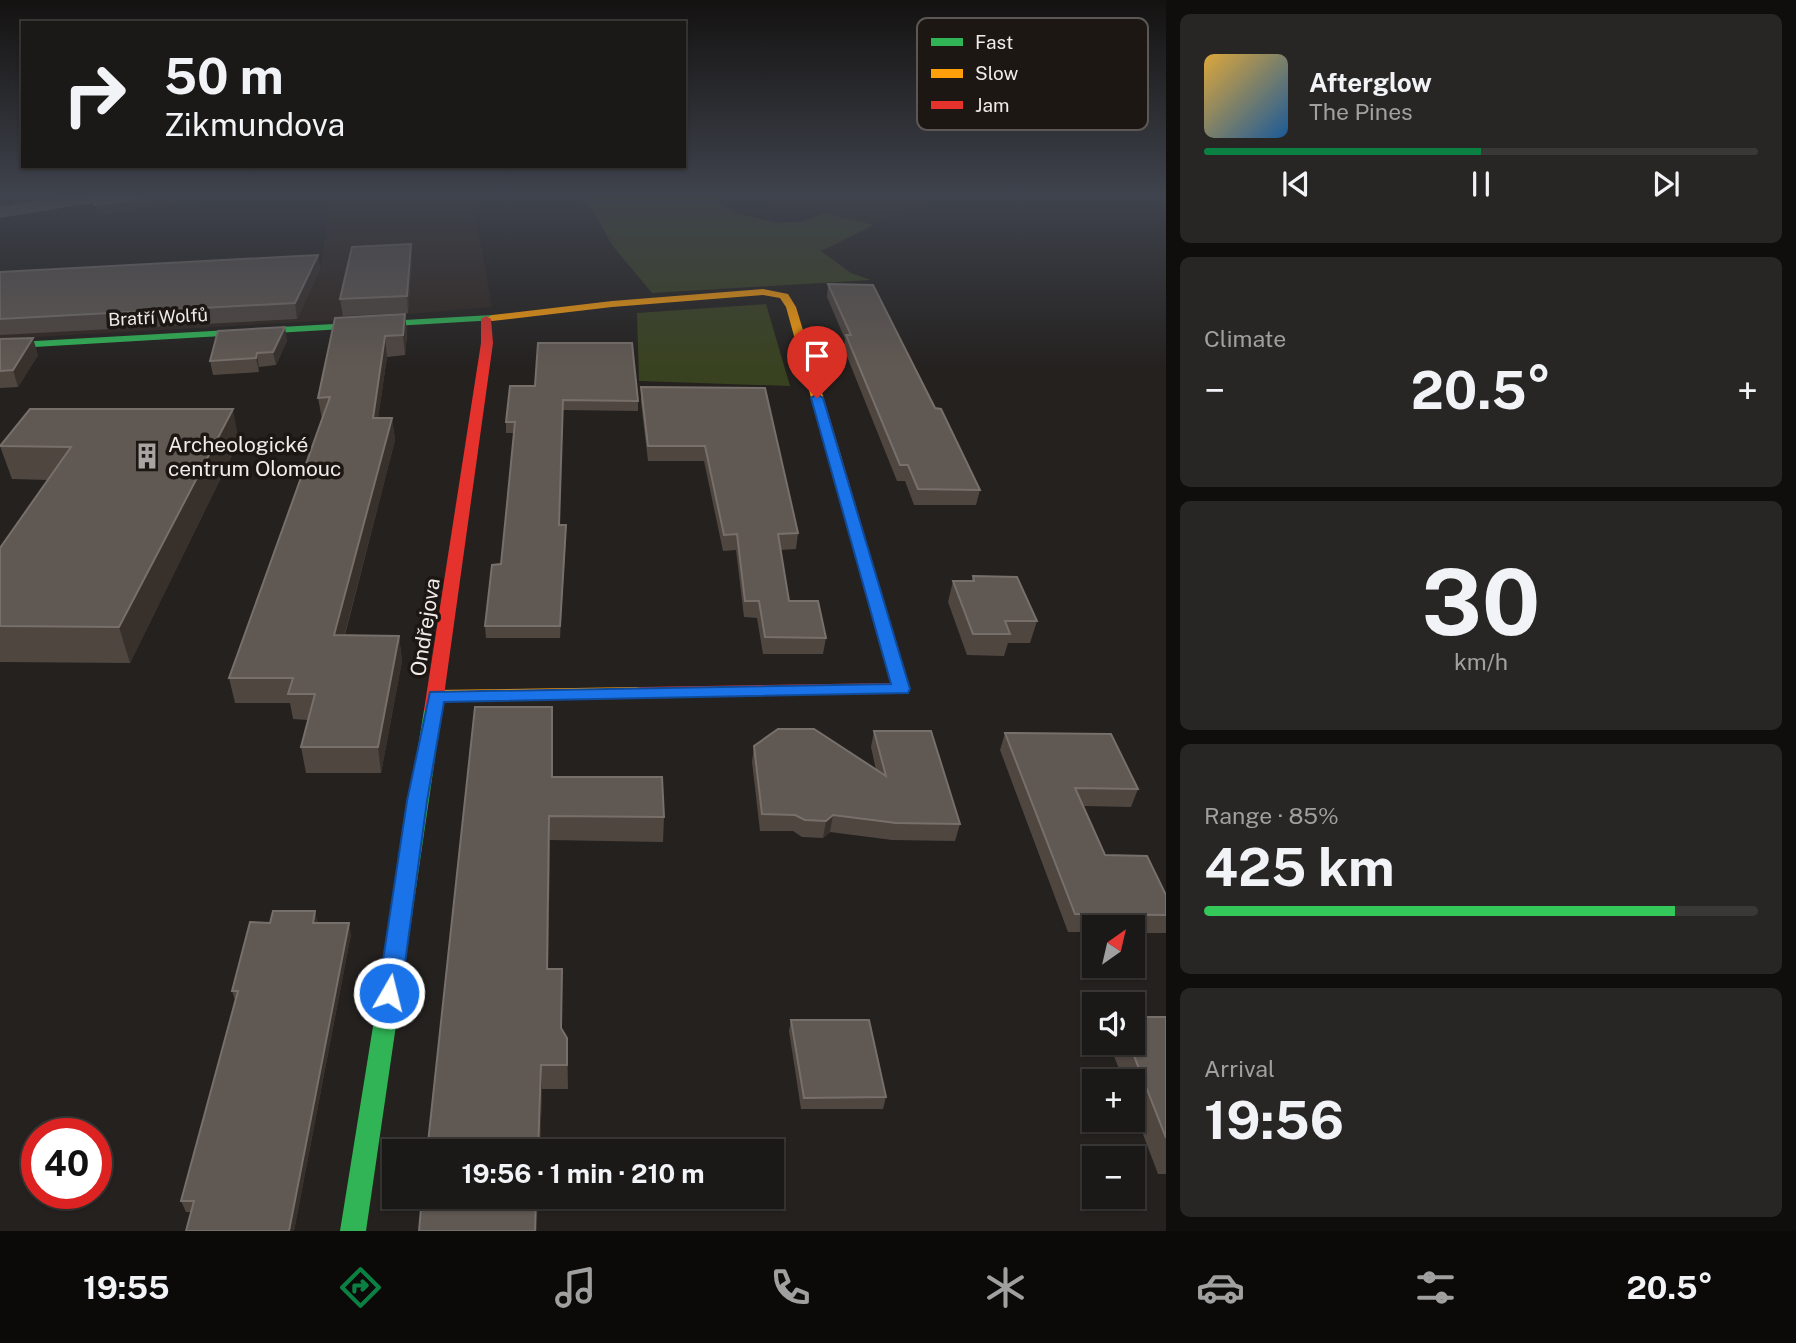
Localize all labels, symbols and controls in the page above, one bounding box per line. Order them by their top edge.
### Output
legend [917,18,1148,130]
text: Fast [975,31,1013,53]
text: 50 m [164,47,284,105]
icon: right [49,49,140,140]
text: Slow [975,62,1019,84]
text: Afterglow [1309,67,1432,98]
text: Jam [975,94,1009,116]
text: The Pines [1309,98,1413,125]
text: Zikmundova [164,106,345,143]
icon: previous [1277,165,1315,203]
icon: pause [1462,165,1500,203]
icon: next [1647,165,1685,203]
street label: Bratří Wolfů [108,304,208,330]
text: Climate [1204,325,1286,352]
pin [787,326,847,398]
icon: arrive [798,337,836,375]
text: 20.5° [1411,360,1551,421]
text: − [1204,368,1225,413]
text: + [1737,368,1758,413]
place label: Archeologické centrum Olomouc [168,432,341,481]
building icon: Archeologické centrum Olomouc [132,441,162,471]
text: 30 [1422,549,1540,655]
street label: Ondřejova [405,576,445,678]
text: km/h [1454,648,1508,675]
text: Range · 85% [1204,802,1339,829]
text: 425 km [1204,837,1395,898]
north arrow [1082,915,1144,978]
map controls [1082,915,1145,1209]
position arrow [352,956,426,1030]
button: sound [1082,992,1145,1055]
text: Arrival [1204,1055,1275,1082]
button: + [1082,1069,1145,1132]
text: 19:56 [1204,1090,1344,1151]
speed limit sign: 40 [21,1118,112,1209]
button: − [1082,1146,1145,1209]
text: 19:56 · 1 min · 210 m [461,1158,705,1189]
icon: directions [336,1263,385,1312]
icon: music [551,1263,600,1312]
icon: phone [766,1263,815,1312]
icon: climate [981,1263,1030,1312]
icon: car [1196,1263,1245,1312]
icon: filters [1411,1263,1460,1312]
text: 19:55 [83,1269,170,1306]
text: 20.5° [1627,1269,1713,1306]

